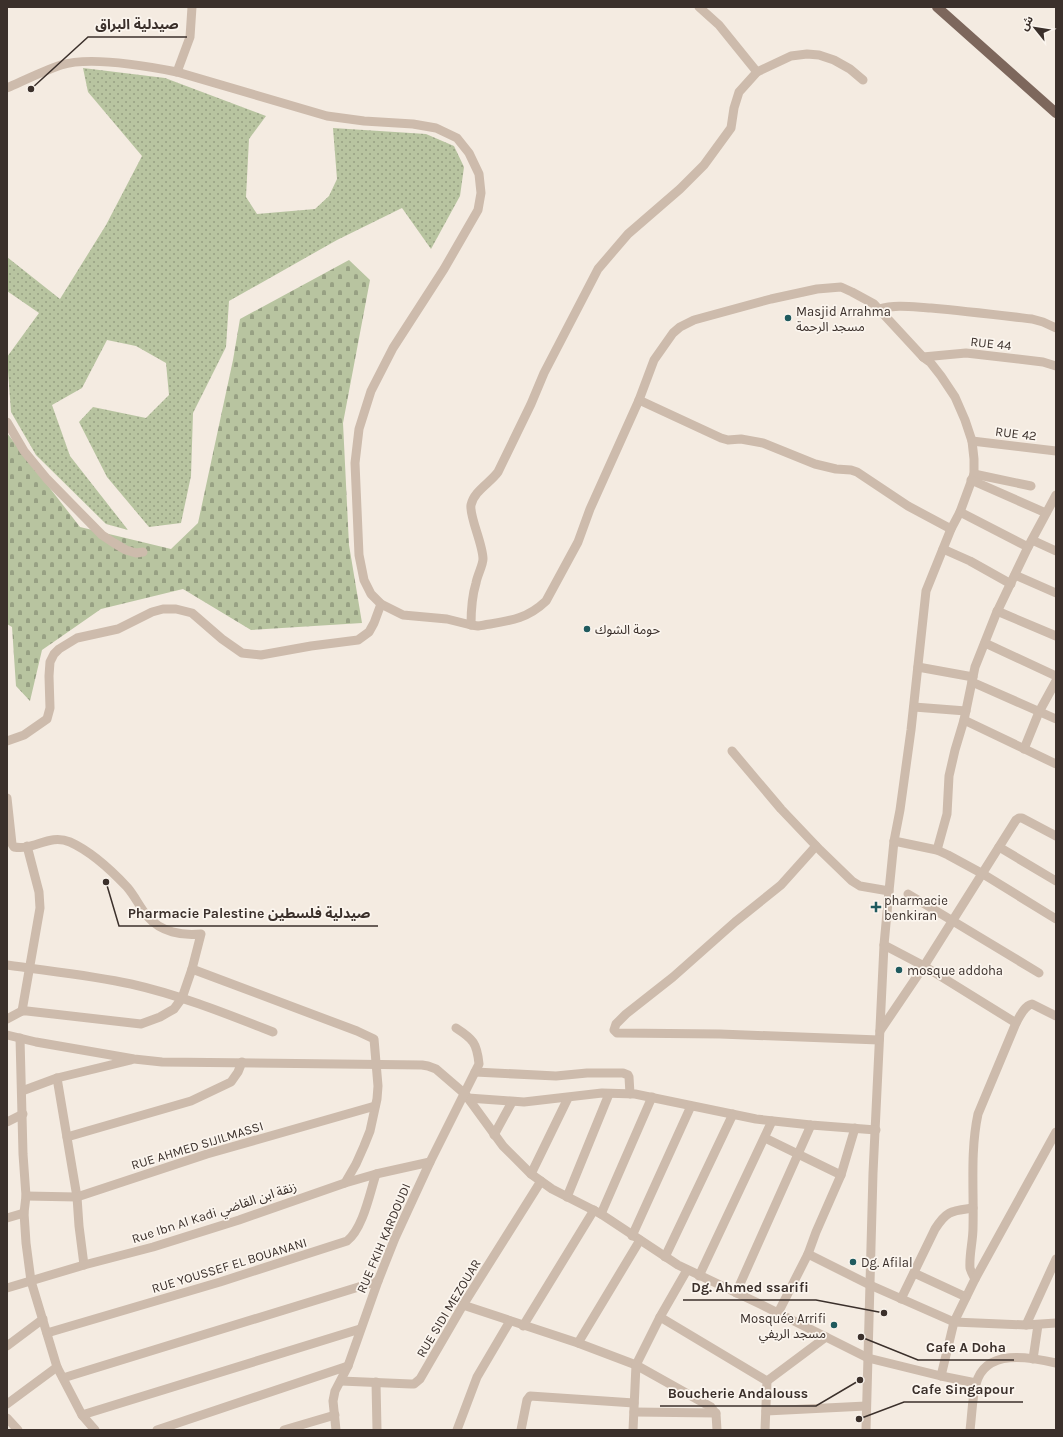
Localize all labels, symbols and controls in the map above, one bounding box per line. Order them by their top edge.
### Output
north arrow [1015,8,1055,48]
callout: صيدلية البراق [88,11,187,37]
text: ش [1017,13,1036,33]
text: صيدلية البراق [95,16,179,33]
place label: Masjid Arrahma مسجد الرحمة [796,304,891,334]
marker: Masjid Arrahma مسجد الرحمة [783,313,793,323]
street label: RUE 44 [970,334,1012,353]
street label: RUE 42 [994,424,1038,443]
place label: حومة الشوك [595,622,660,637]
marker: حومة الشوك [582,624,592,634]
place label: pharmacie benkiran [884,893,948,923]
callout: Pharmacie Palestine صيدلية فلسطين [119,900,378,926]
marker: pharmacie benkiran [871,902,881,912]
text: Pharmacie Palestine صيدلية فلسطين [128,905,371,922]
place label: mosque addoha [907,963,1003,979]
marker: mosque addoha [894,965,904,975]
street label: RUE AHMED SIJILMASSI [129,1118,265,1173]
street label: Rue Ibn Al Kadi زنقة ابن القاضي [130,1179,300,1249]
street label: RUE FKIH KARDOUDI [354,1181,413,1295]
street label: RUE YOUSSEF EL BOUANANI [150,1235,309,1296]
place label: Dg. Afilal [861,1255,913,1270]
street label: RUE SIDI MEZOUAR [413,1256,484,1360]
marker: Dg. Afilal [848,1257,858,1267]
callout: Dg. Ahmed ssarifi [683,1274,816,1300]
text: Dg. Ahmed ssarifi [691,1279,809,1296]
place label: Mosquée Arrifi مسجد الريفي [740,1311,826,1344]
marker: Mosquée Arrifi مسجد الريفي [829,1320,839,1330]
callout: Cafe A Doha [918,1334,1014,1360]
text: Cafe A Doha [926,1339,1006,1356]
callout: Cafe Singapour [904,1376,1023,1402]
callout: Boucherie Andalouss [660,1380,816,1406]
text: Cafe Singapour [912,1381,1015,1398]
text: Boucherie Andalouss [668,1385,808,1402]

